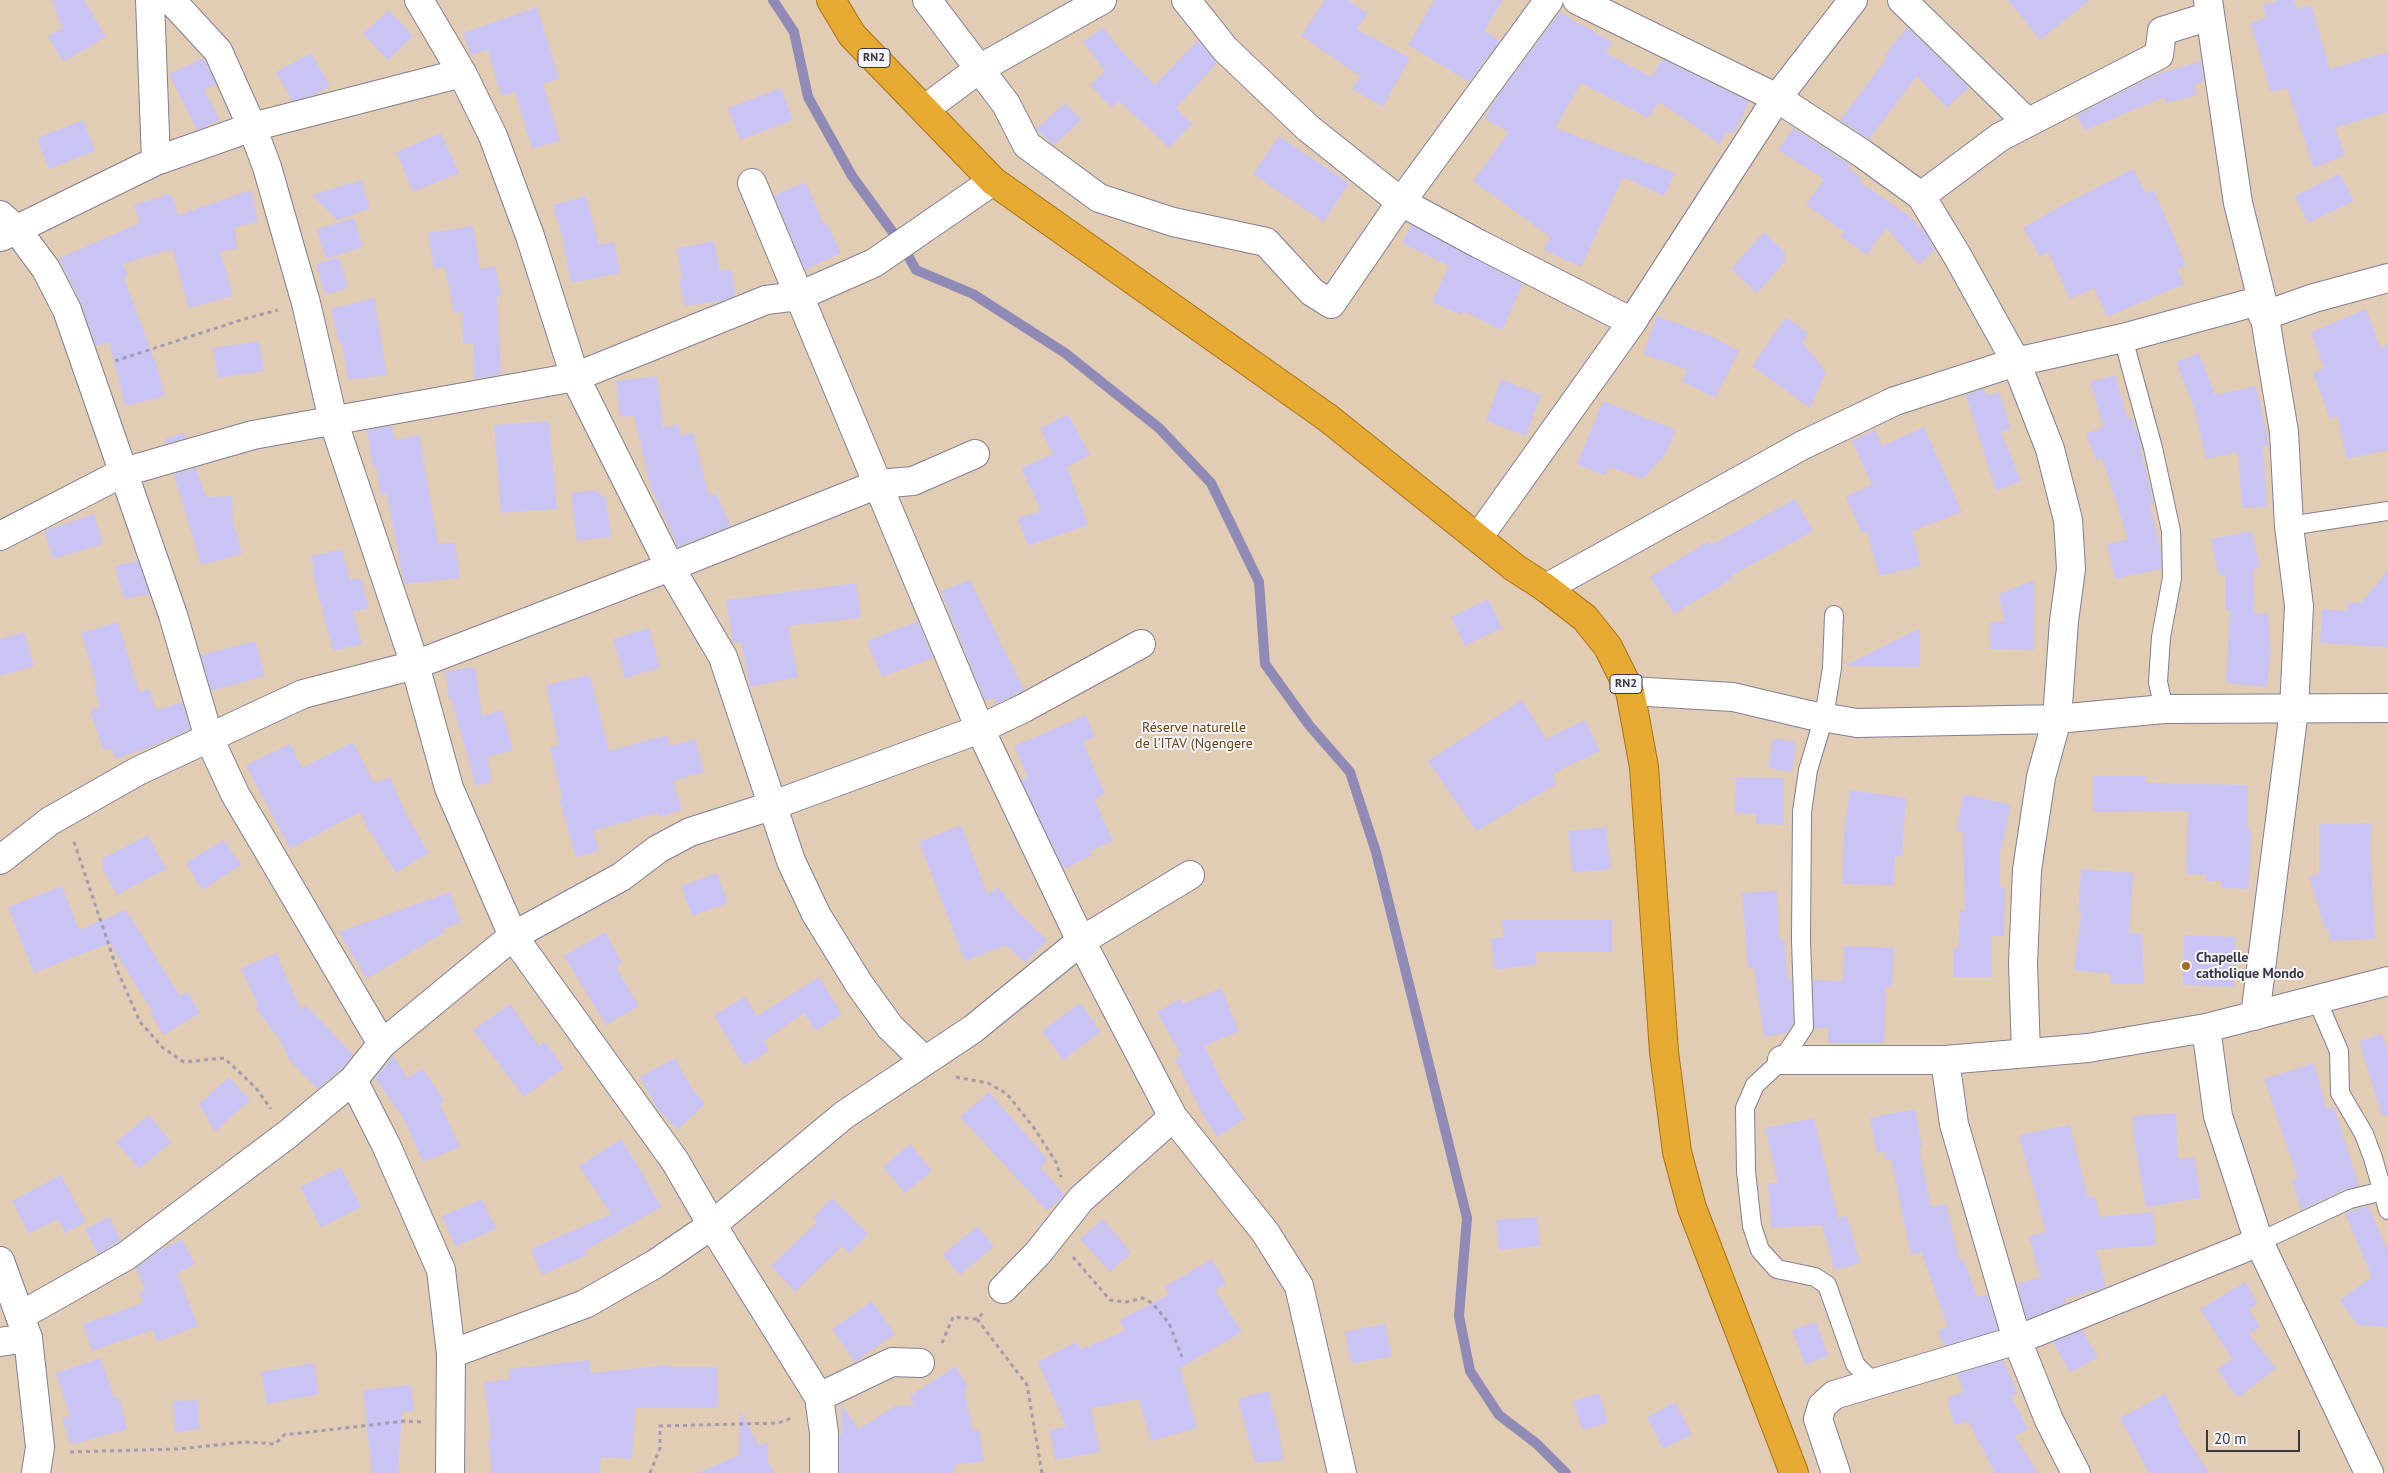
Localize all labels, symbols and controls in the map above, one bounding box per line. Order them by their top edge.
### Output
road number: RN2 [858,48,890,68]
road number: RN2 [1610,674,1642,694]
park label: Réserve naturelle de l'ITAV (Ngengere [1135,720,1253,752]
place label: Chapelle catholique Mondo [2196,950,2304,982]
marker: Chapelle catholique Mondo [2180,960,2192,972]
scale bar [2208,1420,2302,1452]
text: 20 m [2214,1429,2247,1448]

